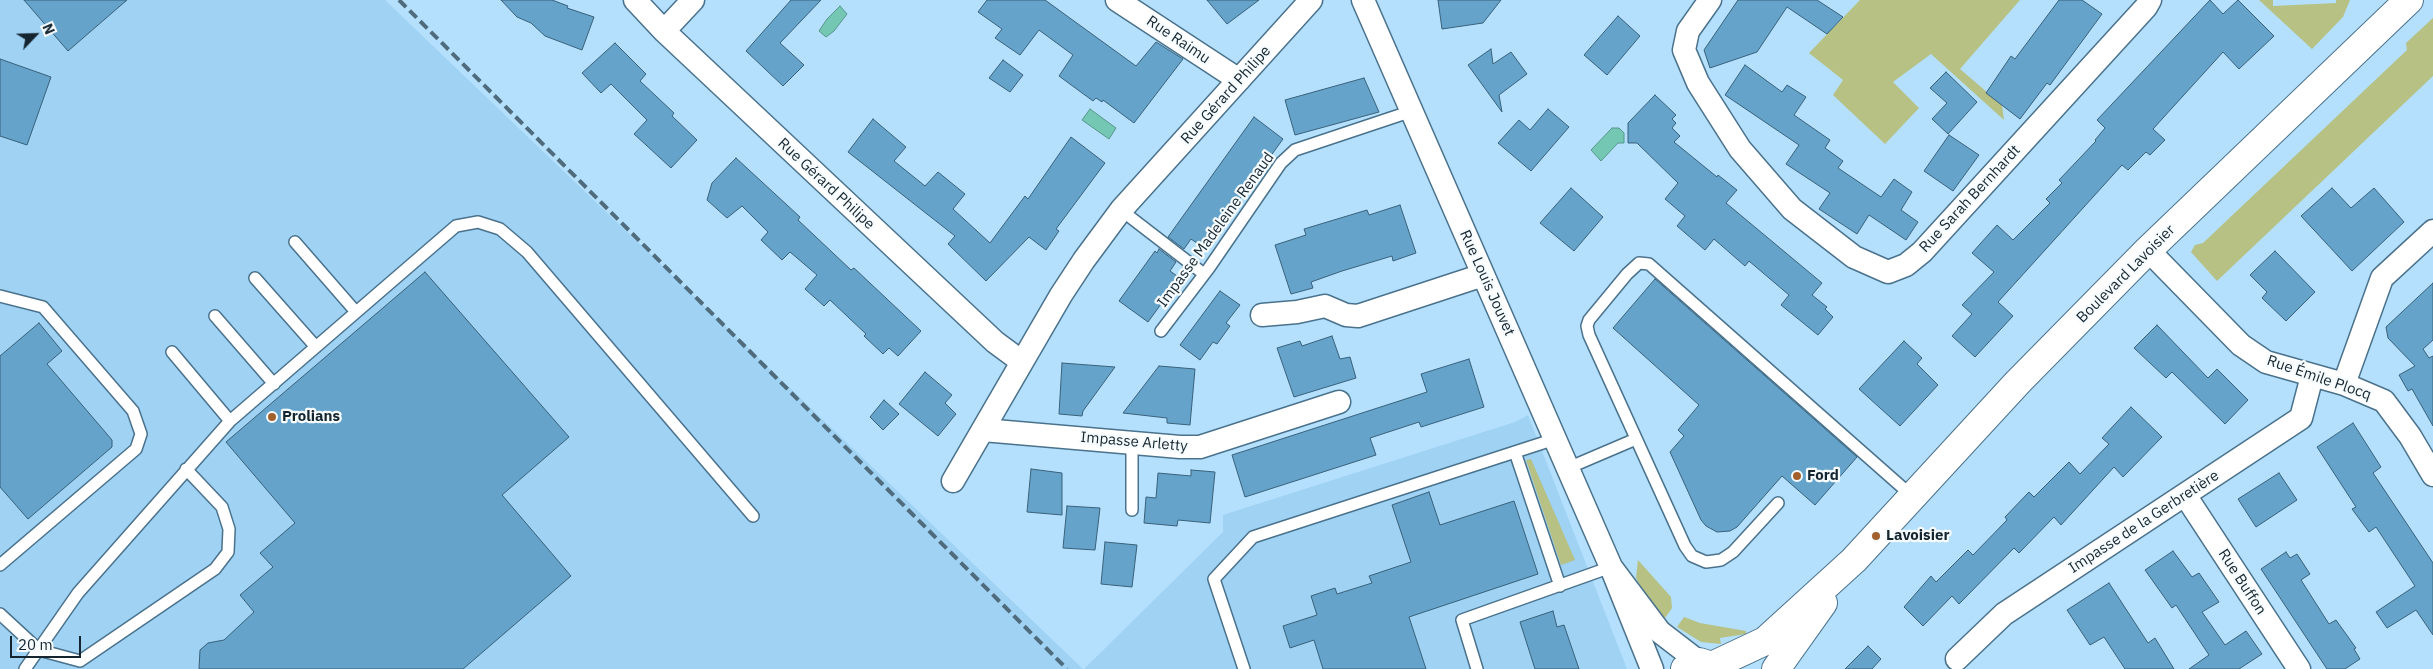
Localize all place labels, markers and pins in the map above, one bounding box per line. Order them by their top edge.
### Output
place label: Prolians [282,408,340,426]
marker: Prolians [266,411,278,423]
place label: Ford [1807,467,1839,485]
marker: Ford [1791,470,1803,482]
place label: Lavoisier [1886,527,1949,545]
marker: Lavoisier [1870,530,1882,542]

